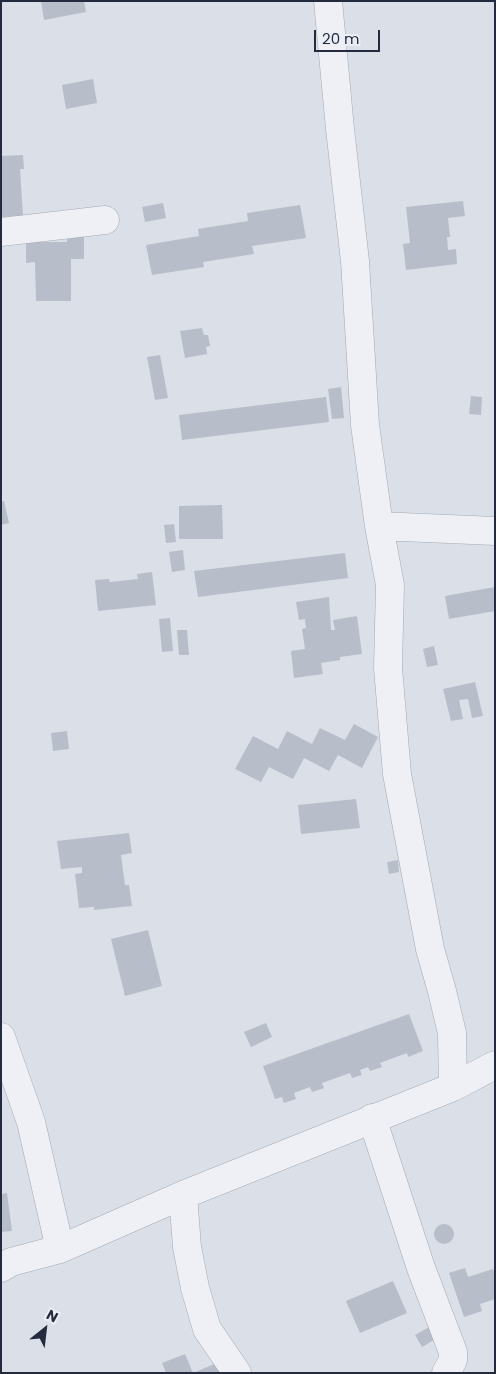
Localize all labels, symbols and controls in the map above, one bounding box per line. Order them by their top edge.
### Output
scale bar [316,20,382,52]
text: 20 m [322,28,360,49]
north arrow [20,1304,70,1354]
text: N [43,1305,62,1327]

